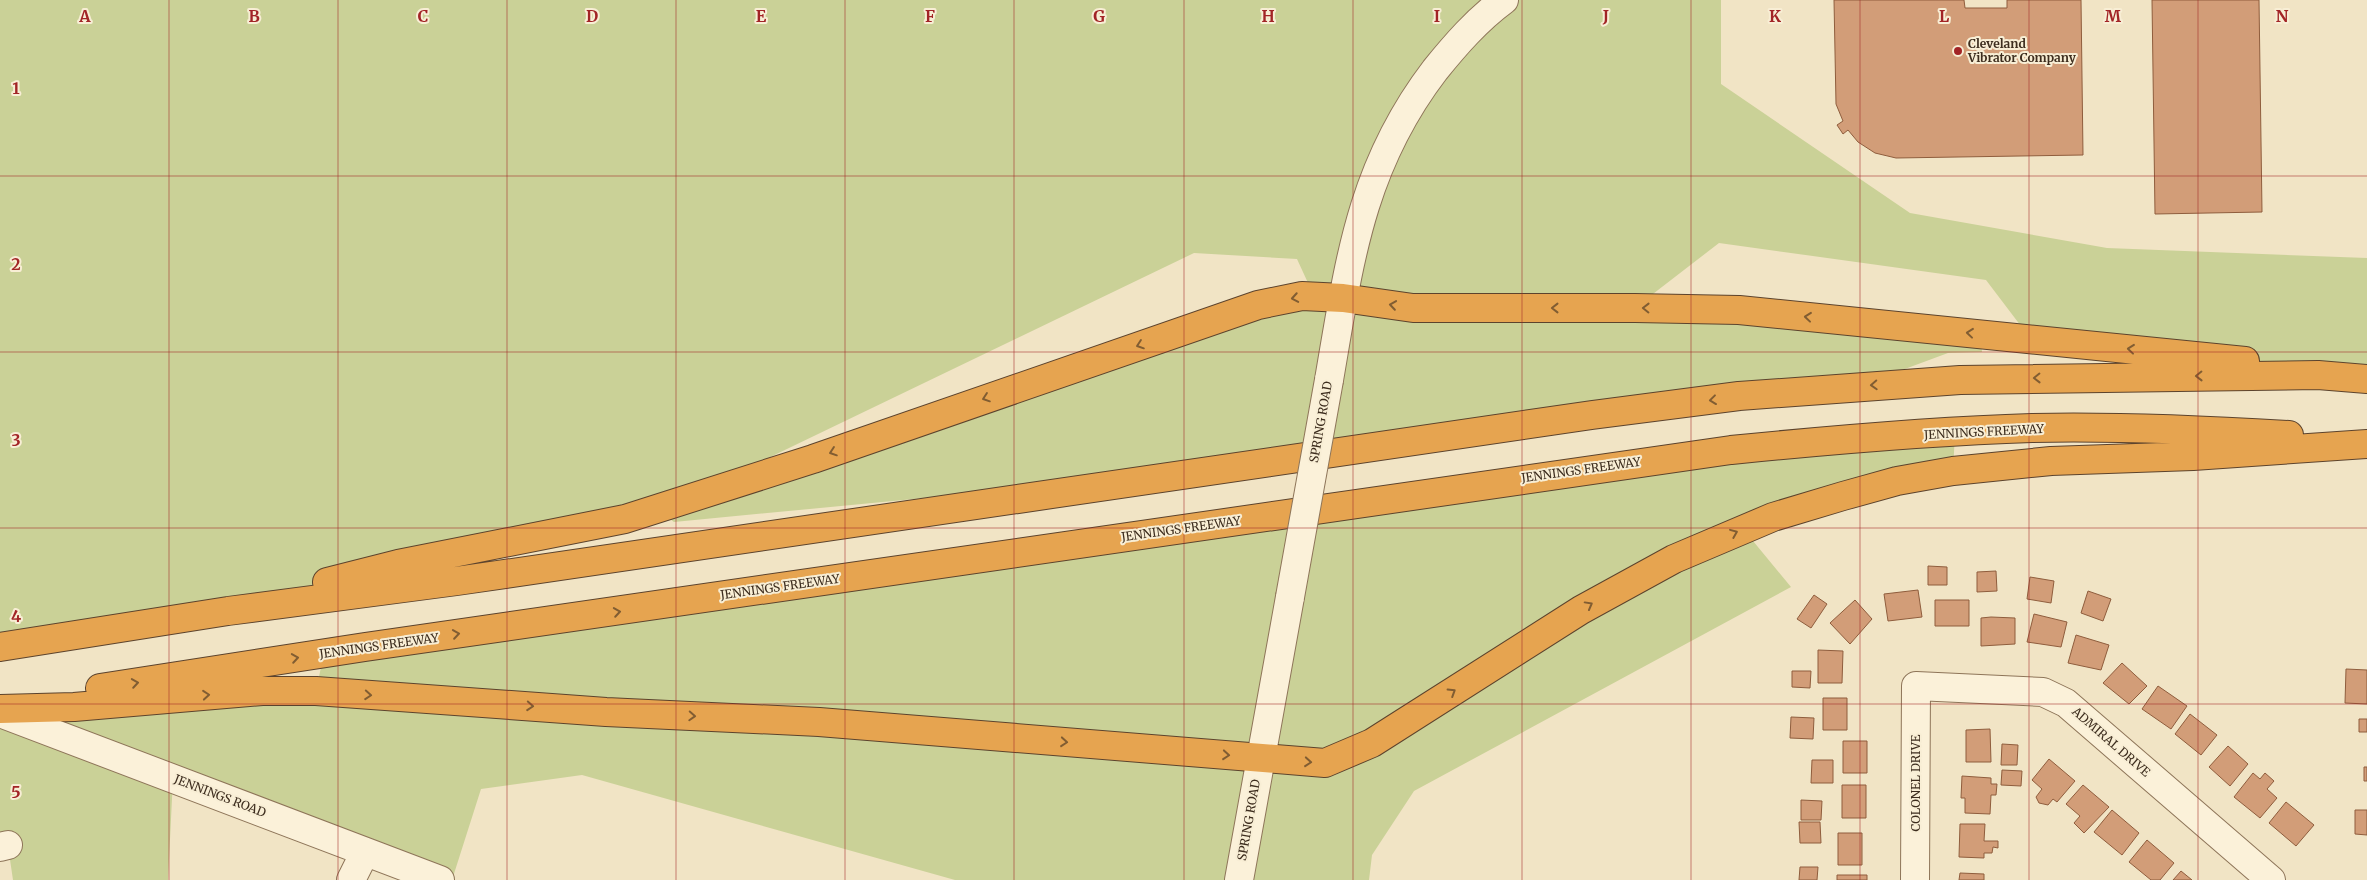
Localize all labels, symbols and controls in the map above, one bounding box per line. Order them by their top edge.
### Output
text: A [78,6,91,26]
text: B [248,6,260,26]
text: C [418,6,428,26]
text: D [586,6,598,26]
text: E [756,6,767,26]
text: F [925,6,935,26]
text: G [1093,6,1105,26]
text: H [1261,6,1275,26]
text: I [1434,6,1440,26]
text: J [1602,6,1609,26]
text: K [1769,6,1781,26]
text: L [1939,6,1949,26]
text: M [2105,6,2122,26]
text: N [2276,6,2289,26]
place label: Cleveland Vibrator Company [1967,36,2077,65]
marker: Cleveland Vibrator Company [1952,45,1964,57]
text: 1 [12,78,20,98]
text: 2 [11,254,21,274]
one-way arrow [1290,292,1299,302]
one-way arrow [1388,300,1396,311]
one-way arrow [1551,303,1558,313]
one-way arrow [1642,303,1650,313]
one-way arrow [1804,312,1812,323]
one-way arrow [1965,327,1973,338]
one-way arrow [1136,339,1145,349]
one-way arrow [2127,344,2135,355]
one-way arrow [2195,371,2203,381]
one-way arrow [2033,373,2041,384]
one-way arrow [1870,379,1878,390]
street label: SPRING ROAD [1306,380,1335,464]
one-way arrow [983,393,991,403]
one-way arrow [1708,394,1716,405]
street label: JENNINGS FREEWAY [1923,421,2045,442]
text: 3 [11,430,21,450]
one-way arrow [829,446,838,456]
street label: JENNINGS FREEWAY [1519,454,1642,485]
street label: JENNINGS FREEWAY [1119,513,1242,544]
one-way arrow [1730,529,1738,539]
street label: JENNINGS FREEWAY [718,571,841,602]
one-way arrow [1584,602,1593,612]
text: 4 [11,606,21,626]
one-way arrow [613,607,621,617]
street label: JENNINGS FREEWAY [317,630,440,661]
one-way arrow [452,630,460,640]
one-way arrow [292,653,300,664]
one-way arrow [130,678,139,688]
one-way arrow [364,689,372,700]
one-way arrow [1446,689,1455,698]
one-way arrow [202,690,210,701]
one-way arrow [526,701,534,712]
street label: ADMIRAL DRIVE [2068,703,2154,780]
one-way arrow [688,711,696,721]
street label: COLONEL DRIVE [1908,734,1923,831]
one-way arrow [1060,736,1068,747]
one-way arrow [1222,749,1230,760]
one-way arrow [1305,756,1313,767]
street label: JENNINGS ROAD [171,771,268,820]
street label: SPRING ROAD [1234,778,1263,862]
text: 5 [11,782,21,802]

